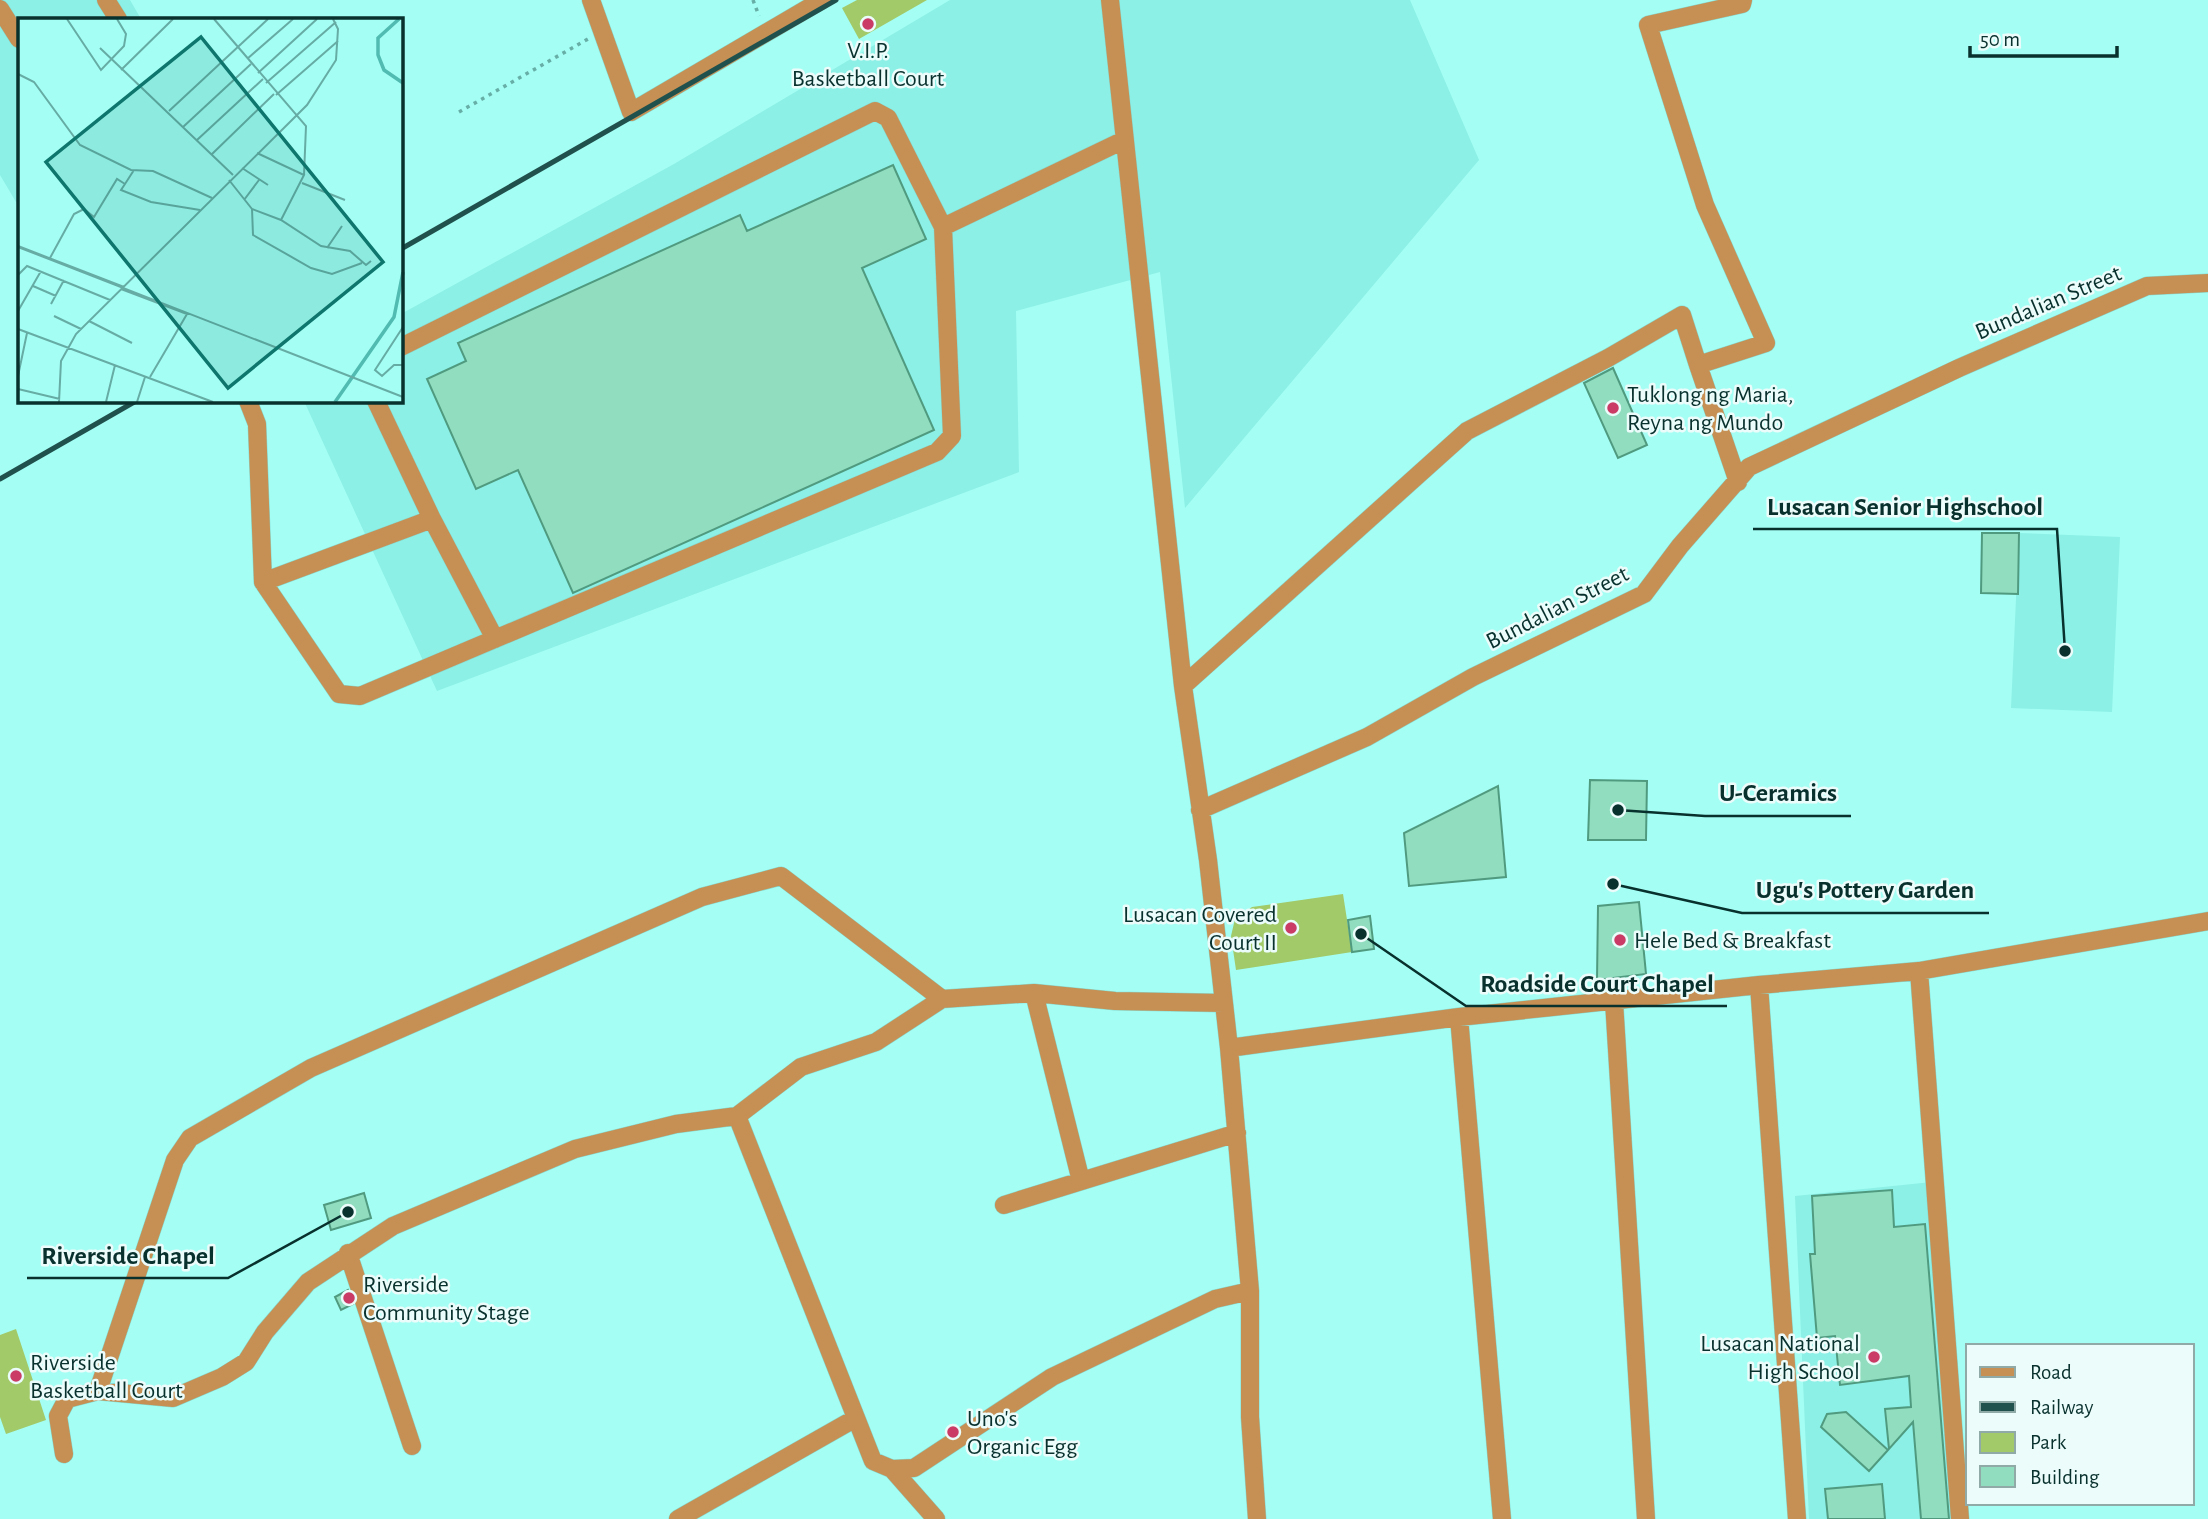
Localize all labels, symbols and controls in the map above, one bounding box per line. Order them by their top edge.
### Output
scale bar [1970,14,2117,58]
marker: V.I.P. Basketball Court [860,16,876,32]
inset map [18,18,402,402]
text: 50 m [1980,29,2020,50]
place label: V.I.P. Basketball Court [792,39,945,91]
street label: Bundalian Street [1972,261,2125,344]
place label: Tuklong ng Maria, Reyna ng Mundo [1627,383,1793,435]
marker: Tuklong ng Maria, Reyna ng Mundo [1605,400,1621,416]
callout: Lusacan Senior Highschool [1753,482,2057,529]
text: Lusacan Senior Highschool [1767,494,2043,520]
street label: Bundalian Street [1482,562,1633,654]
callout: U-Ceramics [1705,769,1851,816]
text: U-Ceramics [1719,780,1837,806]
callout: Ugu's Pottery Garden [1742,866,1989,913]
text: Ugu's Pottery Garden [1756,877,1974,903]
place label: Lusacan Covered Court II [1123,903,1277,955]
marker: Lusacan Covered Court II [1283,920,1299,936]
place label: Hele Bed & Breakfast [1634,929,1831,953]
marker: Hele Bed & Breakfast [1612,932,1628,948]
callout: Roadside Court Chapel [1466,959,1727,1006]
text: Roadside Court Chapel [1480,971,1714,997]
callout: Riverside Chapel [27,1231,228,1278]
text: Riverside Chapel [41,1243,215,1269]
place label: Riverside Community Stage [363,1273,530,1325]
marker: Riverside Community Stage [341,1290,357,1306]
place label: Lusacan National High School [1700,1332,1860,1384]
legend [1966,1344,2194,1505]
marker: Lusacan National High School [1866,1349,1882,1365]
place label: Riverside Basketball Court [30,1351,183,1403]
text: Road [2030,1362,2072,1383]
marker: Riverside Basketball Court [8,1368,24,1384]
text: Railway [2030,1397,2093,1418]
place label: Uno's Organic Egg [967,1407,1078,1459]
marker: Uno's Organic Egg [945,1424,961,1440]
text: Park [2030,1432,2067,1453]
text: Building [2030,1467,2100,1488]

